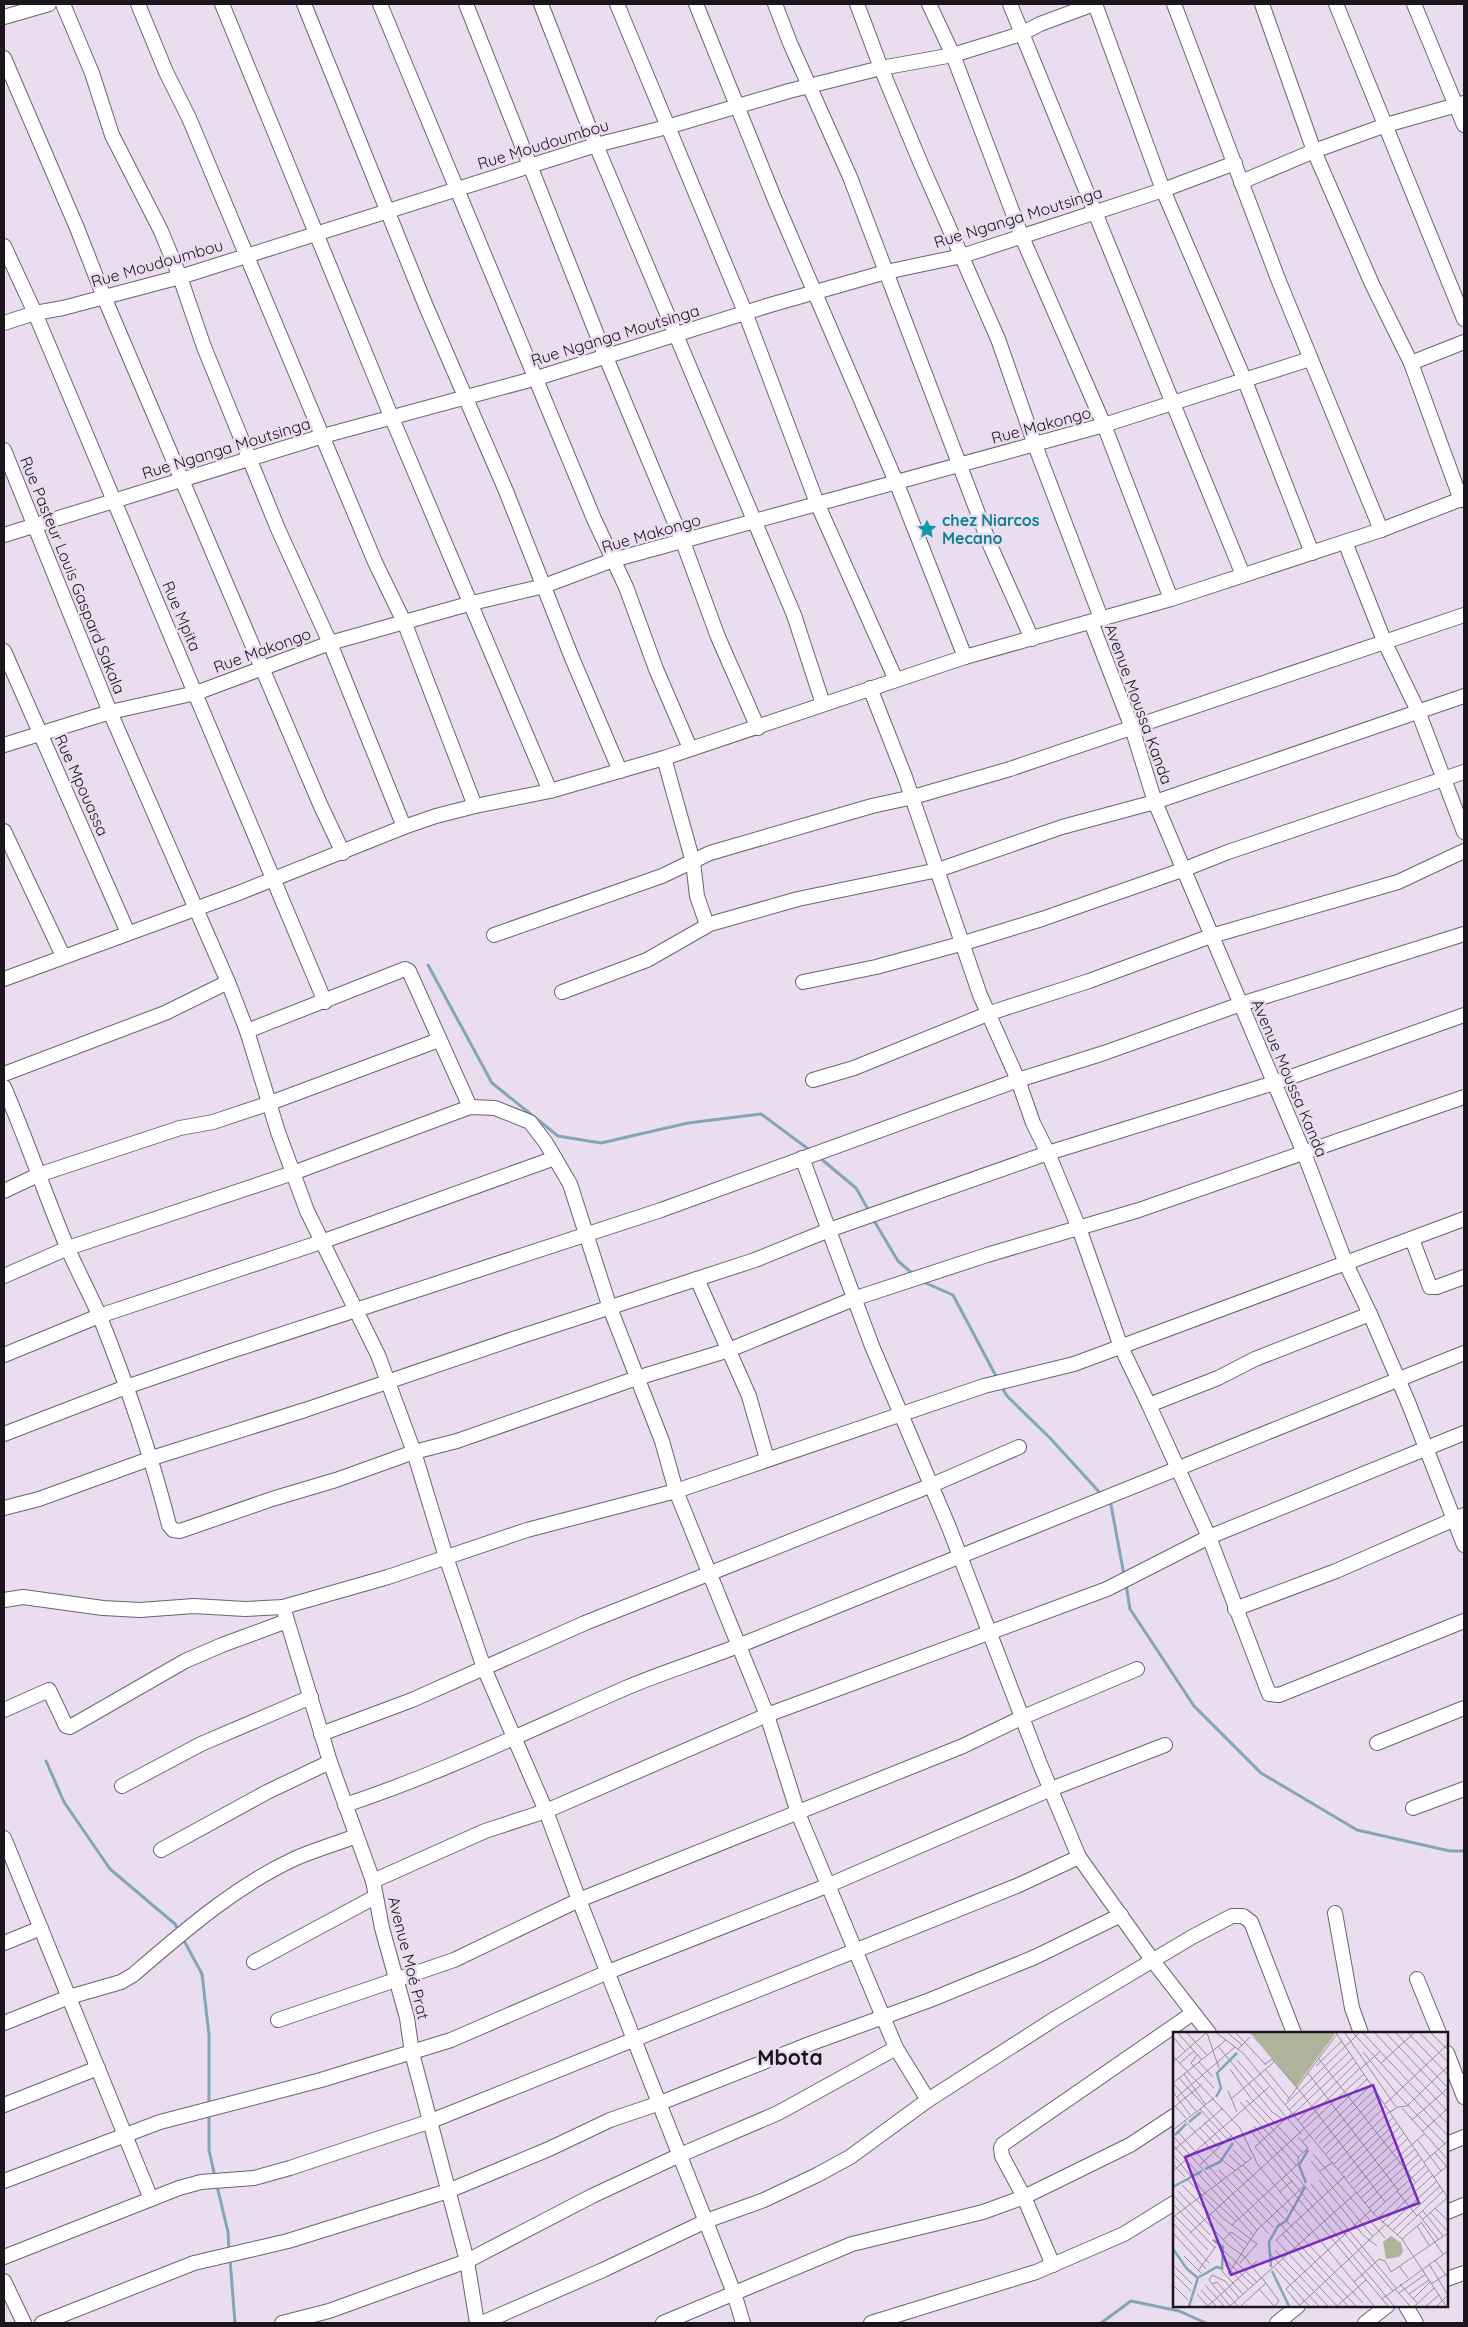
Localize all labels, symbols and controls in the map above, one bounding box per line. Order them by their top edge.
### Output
street label: Rue Moudoumbou [475,114,611,174]
street label: Rue Nganga Moutsinga [931,182,1105,252]
street label: Rue Moudoumbou [89,235,225,291]
street label: Rue Nganga Moutsinga [528,300,702,370]
street label: Rue Makongo [989,402,1093,448]
street label: Rue Nganga Moutsinga [139,413,313,483]
street label: Rue Pasteur Louis Gaspard Sakala [16,453,130,697]
street label: Rue Makongo [599,509,703,557]
place label: chez Niarcos Mecano [942,510,1040,548]
place icon: chez Niarcos Mecano [916,518,938,540]
street label: Rue Mpita [158,578,206,654]
street label: Avenue Moussa Kanda [1101,621,1177,787]
street label: Rue Makongo [210,623,314,677]
street label: Rue Mpouassa [51,731,113,839]
street label: Avenue Moussa Kanda [1248,996,1332,1160]
street label: Avenue Moé Prat [384,1894,434,2022]
inset map [1173,2032,1448,2307]
district label: Mbota [757,2044,823,2070]

